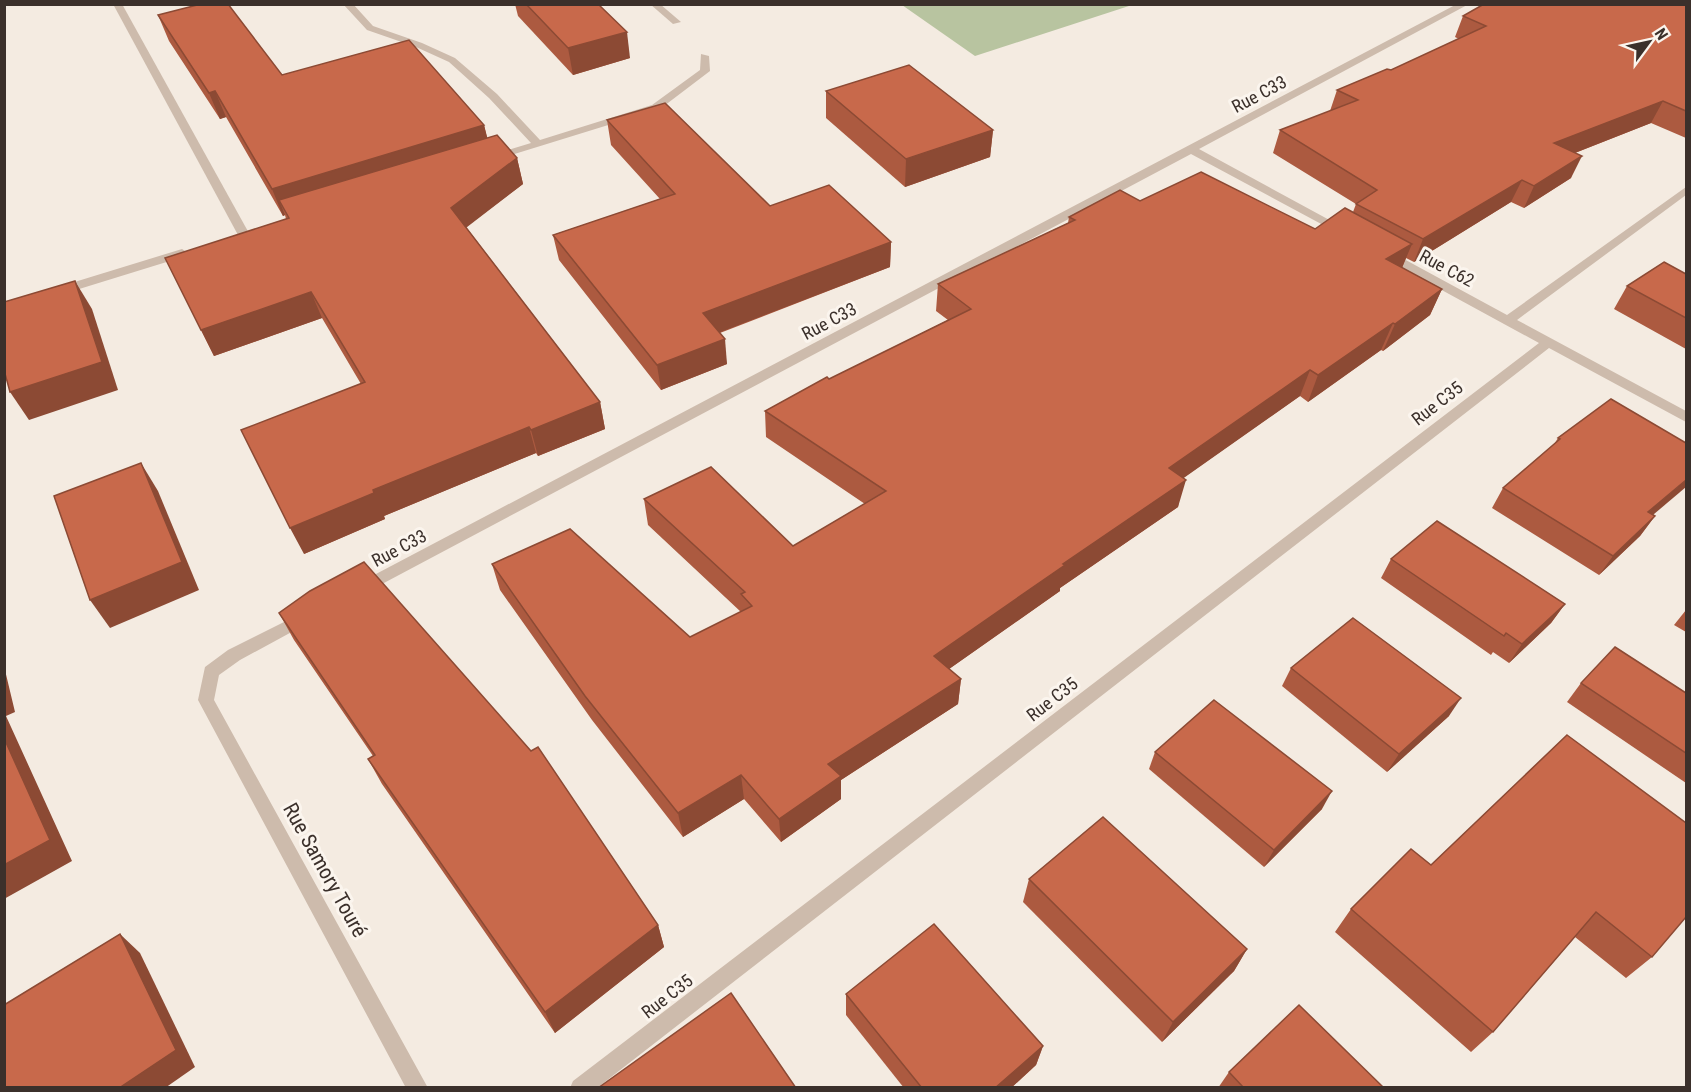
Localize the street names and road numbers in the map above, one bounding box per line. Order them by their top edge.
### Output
street label: Rue C33 [1228,71,1290,117]
street label: Rue C62 [1416,245,1478,291]
street label: Rue C33 [798,298,860,344]
street label: Rue C35 [1407,377,1467,429]
street label: Rue C33 [368,525,430,571]
street label: Rue C35 [1022,673,1082,725]
street label: Rue Samory Touré [278,799,372,941]
street label: Rue C35 [637,970,697,1022]

